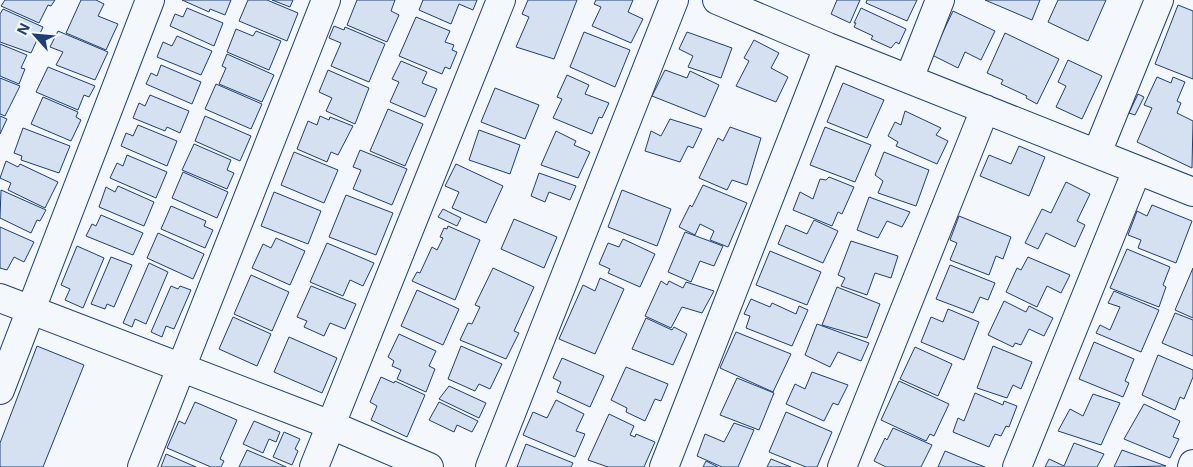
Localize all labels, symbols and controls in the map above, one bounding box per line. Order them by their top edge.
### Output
north arrow [10,10,60,60]
text: N [13,20,33,37]

